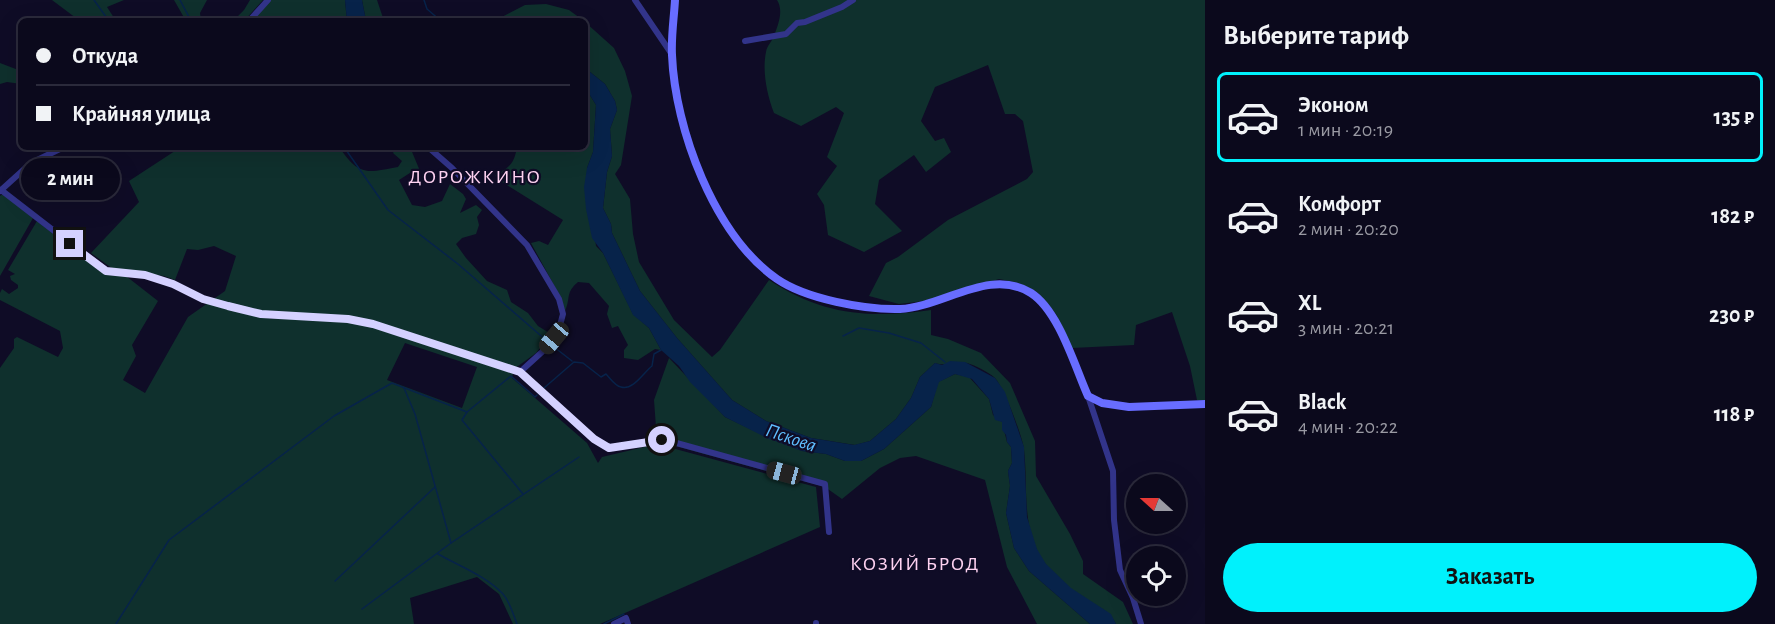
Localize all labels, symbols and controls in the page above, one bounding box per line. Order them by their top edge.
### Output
text: Выберите тариф [1223,22,1409,49]
text: Откуда [72,45,138,67]
icon: car [1226,90,1280,144]
text: Эконом [1298,94,1369,116]
text: Крайняя улица [72,103,211,125]
text: 135 ₽ [1713,106,1754,128]
text: 1 мин · 20:19 [1298,120,1393,140]
callout: 2 мин [20,157,119,199]
district label: ДОРОЖКИНО [408,167,542,187]
text: 2 мин [47,169,94,189]
icon: car [1226,189,1280,243]
text: Комфорт [1298,193,1381,215]
text: 182 ₽ [1711,205,1754,227]
text: 2 мин · 20:20 [1298,219,1399,239]
route end [56,230,83,257]
icon: car [1226,288,1280,342]
text: XL [1298,292,1321,314]
text: 230 ₽ [1709,304,1754,326]
car [536,318,572,358]
text: 3 мин · 20:21 [1298,318,1394,338]
icon: car [1226,387,1280,441]
text: Black [1298,391,1346,413]
text: 118 ₽ [1714,403,1754,425]
text: 4 мин · 20:22 [1298,417,1398,437]
water label: Пскова [763,420,819,456]
route start [648,426,675,453]
car [764,460,804,486]
north arrow [1126,474,1186,534]
map controls [1126,474,1186,606]
button: Заказать [1223,543,1757,612]
button: locate [1126,546,1186,606]
district label: КОЗИЙ БРОД [850,554,980,574]

